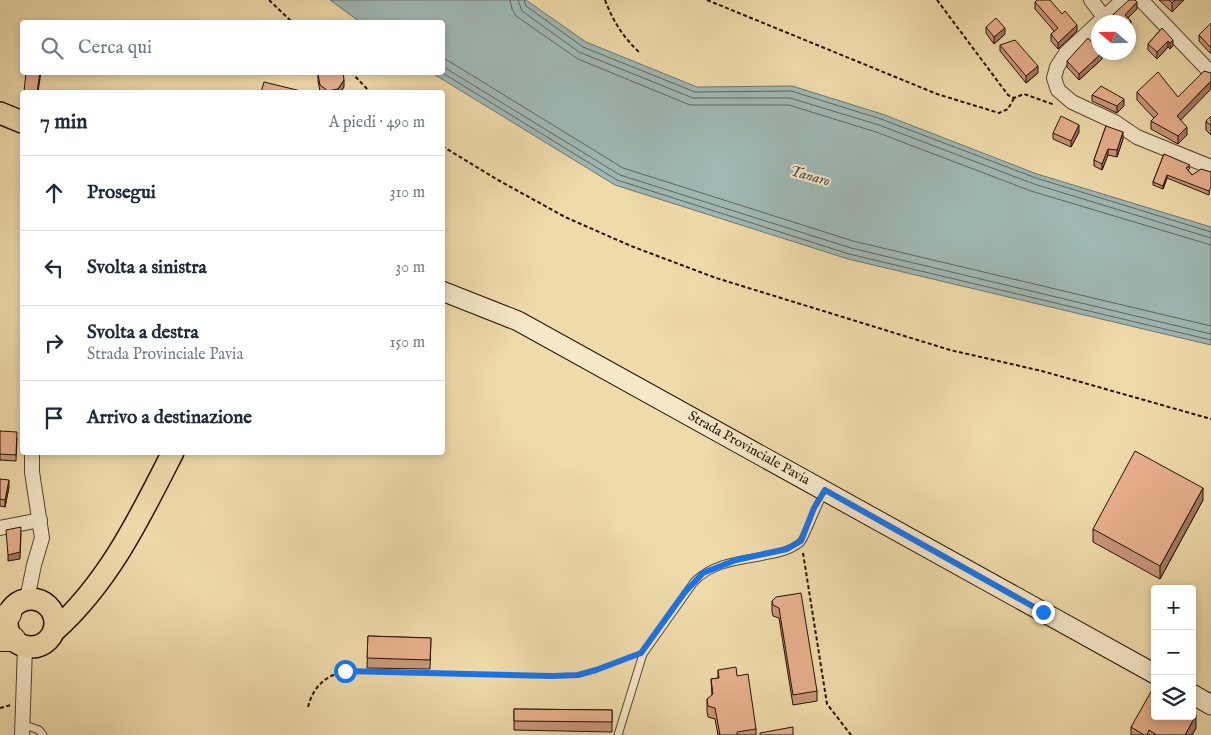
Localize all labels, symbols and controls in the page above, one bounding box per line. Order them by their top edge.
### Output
north arrow [1091,15,1136,60]
search box [20,20,445,75]
icon: search [38,34,66,62]
text: Cerca qui [78,36,152,60]
text: 7 min [40,109,87,136]
text: A piedi · 490 m [329,113,425,133]
water label: Tanaro [788,161,832,191]
icon: ahead [40,179,68,207]
text: Prosegui [87,181,156,205]
text: 310 m [389,183,425,203]
icon: left [40,254,68,282]
text: Svolta a sinistra [87,256,207,280]
text: 30 m [395,258,425,278]
text: Svolta a destra [87,321,199,345]
icon: right [40,329,68,357]
text: 150 m [390,333,425,353]
text: Strada Provinciale Pavia [87,345,243,365]
icon: arrive [40,404,68,432]
text: Arrivo a destinazione [87,406,252,430]
street label: Strada Provinciale Pavia [685,407,814,489]
map controls [1151,585,1196,720]
button: + [1151,585,1196,630]
route end [1032,601,1055,624]
button: − [1151,630,1196,675]
route start [334,660,357,683]
button: layers [1151,675,1196,720]

